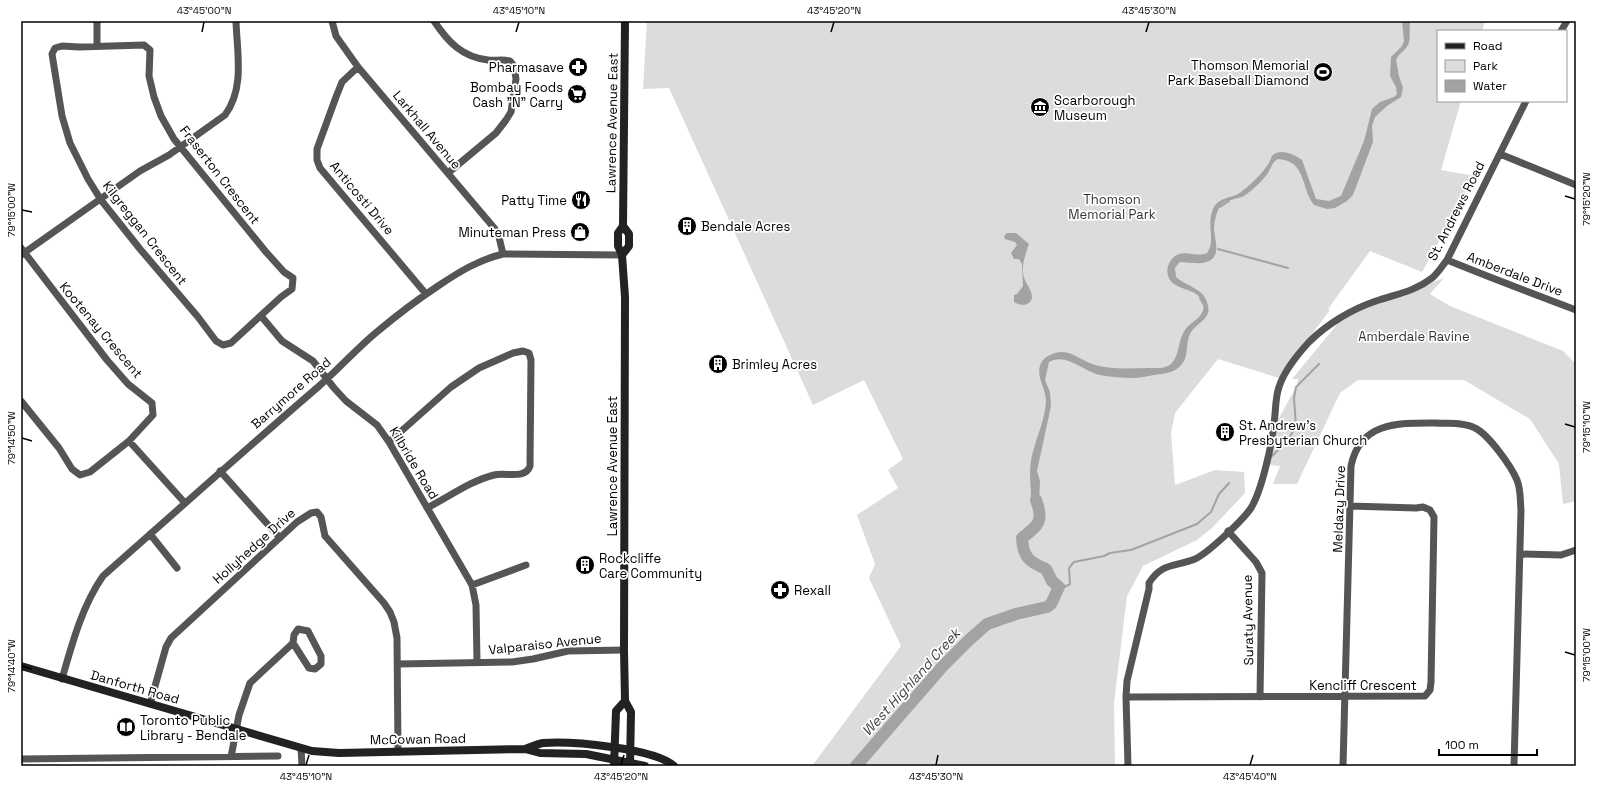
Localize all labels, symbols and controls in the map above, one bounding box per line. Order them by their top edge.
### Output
text: 43°45'00"N [177,4,231,17]
text: 43°45'10"N [493,4,545,17]
text: 43°45'20"N [807,4,861,17]
text: 43°45'30"N [1122,4,1176,17]
legend [1437,30,1567,102]
text: Road [1473,38,1502,54]
street label: Lawrence Avenue East [602,53,622,193]
pharmacy icon: Pharmasave [567,56,589,78]
place label: Thomson Memorial Park Baseball Diamond [1168,57,1309,89]
text: Park [1473,58,1498,74]
place label: Pharmasave [489,59,564,76]
sports icon: Thomson Memorial Park Baseball Diamond [1312,61,1334,83]
text: Water [1473,78,1507,94]
place label: Bombay Foods Cash "N" Carry [470,79,563,111]
supermarket icon: Bombay Foods Cash "N" Carry [566,83,588,105]
street label: Larkhall Avenue [389,87,465,173]
place label: Scarborough Museum [1054,92,1136,124]
museum icon: Scarborough Museum [1029,96,1051,118]
street label: Fraserton Crescent [176,122,264,228]
street label: Anticosti Drive [326,158,398,238]
street label: St. Andrews Road [1424,158,1488,264]
text: 79°15'20"W [1580,172,1593,226]
street label: Kilgreggan Crescent [99,178,191,288]
text: 79°15'00"W [5,183,18,237]
restaurant icon: Patty Time [570,189,592,211]
park label: Thomson Memorial Park [1068,191,1156,223]
place label: Patty Time [501,192,567,209]
building icon: Bendale Acres [676,215,698,237]
place label: Bendale Acres [701,218,790,235]
shop icon: Minuteman Press [569,221,591,243]
place label: Minuteman Press [458,224,566,241]
street label: Amberdale Drive [1465,248,1565,300]
street label: Kootenay Crescent [56,278,146,382]
park label: Amberdale Ravine [1358,328,1470,345]
building icon: Brimley Acres [707,353,729,375]
street label: Barrymore Road [247,354,335,432]
place label: Brimley Acres [732,356,817,373]
street label: Lawrence Avenue East [604,396,621,536]
text: 79°15'10"W [1580,401,1593,453]
text: 79°14'50"W [5,411,18,465]
place label: St. Andrew's Presbyterian Church [1239,417,1367,449]
building icon: St. Andrew's Presbyterian Church [1214,421,1236,443]
street label: Kilbride Road [386,423,442,503]
street label: Meldazy Drive [1329,465,1349,553]
street label: Hollyhedge Drive [209,504,299,588]
place label: Rockcliffe Care Community [599,550,702,582]
building icon: Rockcliffe Care Community [574,554,596,576]
street label: Suraty Avenue [1239,575,1257,665]
pharmacy icon: Rexall [769,579,791,601]
place label: Rexall [794,582,831,599]
water label: West Highland Creek [858,623,965,740]
text: 79°15'00"W [1580,628,1593,682]
street label: Valparaiso Avenue [488,630,602,658]
text: 79°14'40"W [5,639,18,693]
street label: Danforth Road [89,666,181,708]
street label: Kencliff Crescent [1309,677,1417,694]
place label: Toronto Public Library - Bendale [140,712,247,744]
library icon: Toronto Public Library - Bendale [115,716,137,738]
street label: McCowan Road [370,730,466,748]
scale bar [1439,731,1537,757]
text: 100 m [1445,737,1479,753]
text: 43°45'10"N [280,770,332,783]
text: 43°45'20"N [594,770,648,783]
text: 43°45'30"N [909,770,963,783]
text: 43°45'40"N [1223,770,1277,783]

